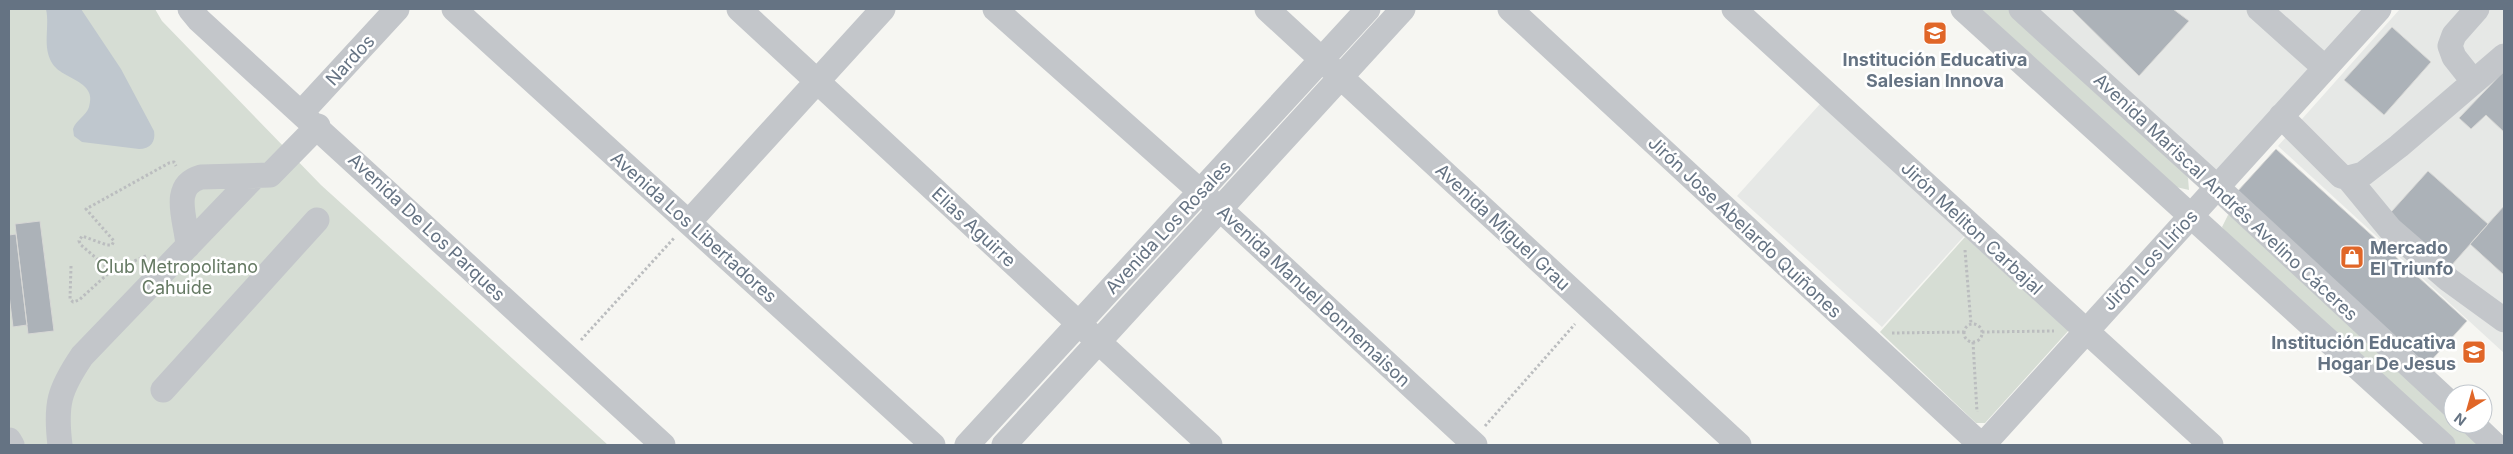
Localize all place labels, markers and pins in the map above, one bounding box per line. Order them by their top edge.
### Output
school or university icon: Institución Educativa Salesian Innova [1922,20,1948,46]
place label: Institución Educativa Salesian Innova [1843,49,2027,91]
place label: Mercado El Triunfo [2370,237,2454,279]
shop icon: Mercado El Triunfo [2339,244,2365,270]
place label: Institución Educativa Hogar De Jesus [2271,332,2456,374]
school or university icon: Institución Educativa Hogar De Jesus [2461,339,2487,365]

